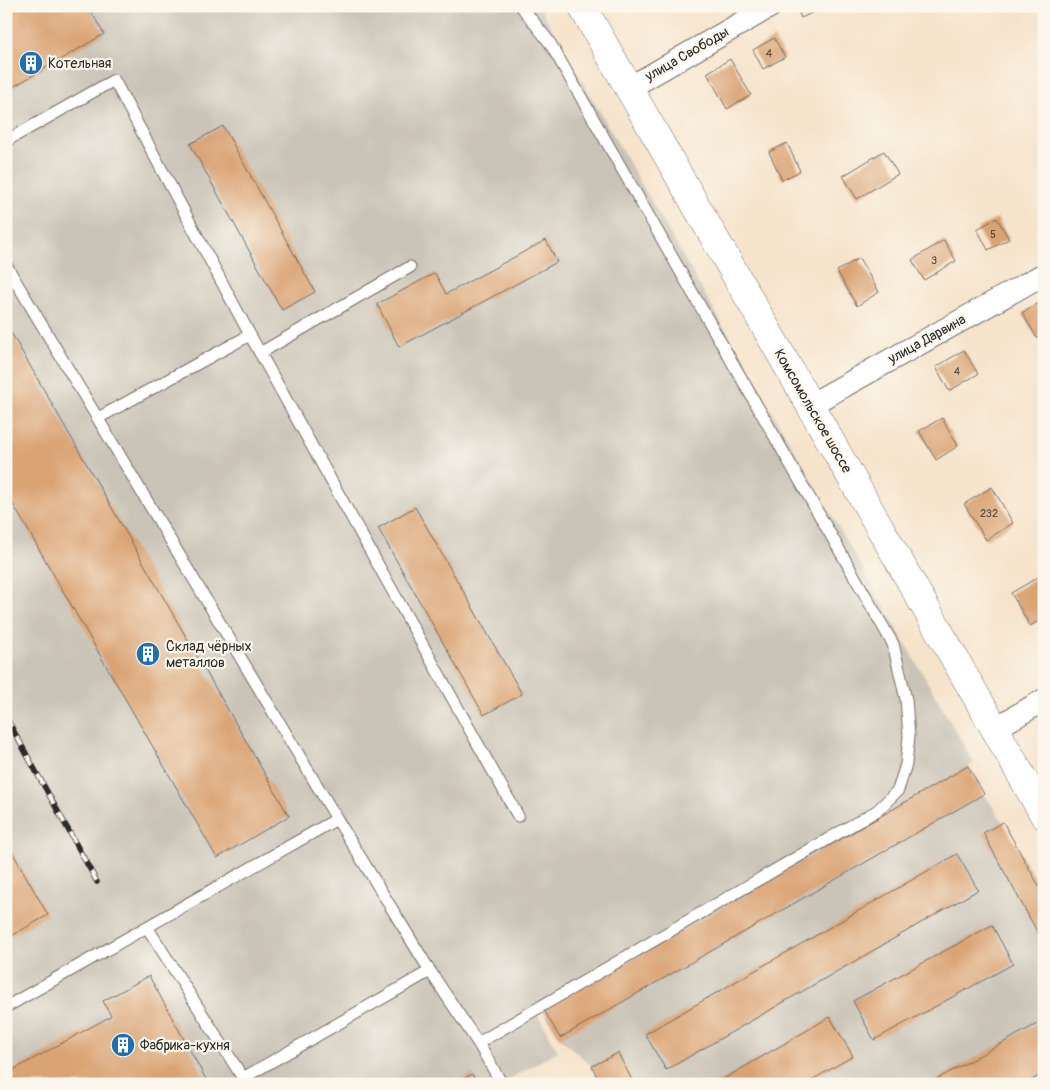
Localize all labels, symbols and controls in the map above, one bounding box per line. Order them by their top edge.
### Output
street label: улица Свободы [641,23,732,85]
house number: 4 [766,47,773,60]
building icon: Котельная [18,50,44,76]
place label: Котельная [48,55,111,72]
house number: 5 [990,228,996,241]
house number: 3 [931,254,937,267]
street label: улица Дарвина [884,311,969,368]
street label: Комсомольское шоссе [771,346,855,476]
house number: 4 [954,365,961,378]
house number: 232 [980,507,998,520]
place label: Склад чёрных металлов [166,638,251,671]
building icon: Склад чёрных металлов [135,641,161,667]
building icon: Фабрика-кухня [110,1032,136,1058]
place label: Фабрика-кухня [140,1037,230,1054]

